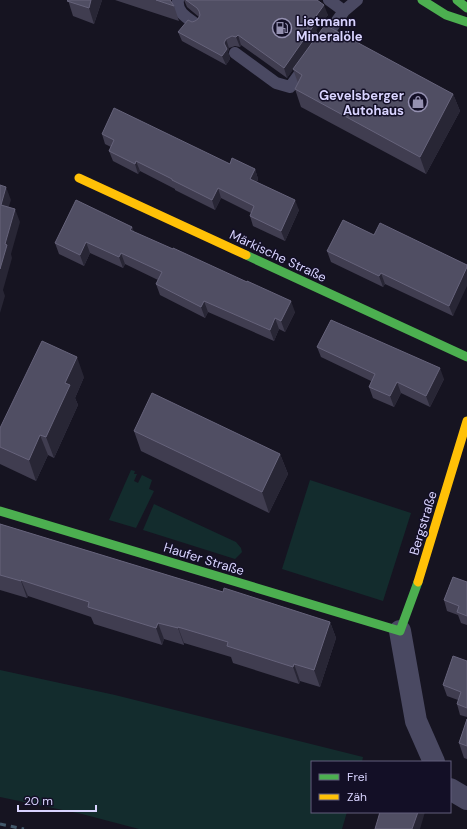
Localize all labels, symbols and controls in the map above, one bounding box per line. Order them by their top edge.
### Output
place label: Lietmann Mineralöle [296,13,363,45]
fuel station icon: Lietmann Mineralöle [271,17,293,39]
place label: Gevelsberger Autohaus [319,87,405,119]
shop icon: Gevelsberger Autohaus [407,91,429,113]
street label: Märkische Straße [227,226,329,286]
street label: Bergstraße [405,489,441,557]
street label: Haufer Straße [162,539,246,579]
legend [311,761,451,813]
text: Frei [347,769,367,785]
scale bar [18,787,96,813]
text: Zäh [347,789,367,805]
text: 20 m [24,793,53,809]

